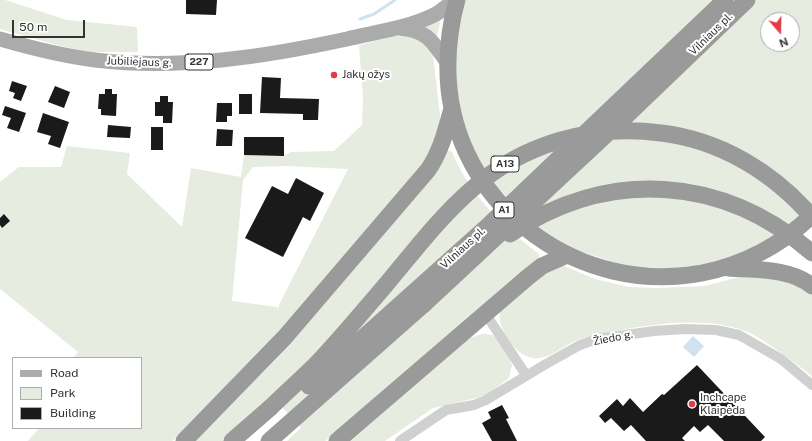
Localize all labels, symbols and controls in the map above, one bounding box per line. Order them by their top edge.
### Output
street label: Vilniaus pl. [686,10,736,58]
scale bar [14,12,87,38]
north arrow [760,12,800,52]
text: 50 m [19,20,47,34]
text: N [778,35,790,49]
street label: Jubiliejaus g. [106,54,172,70]
road number: 227 [185,54,213,70]
place label: Jakų ožys [342,68,390,82]
marker: Jakų ožys [329,70,339,80]
road number: A13 [491,156,519,172]
road number: A1 [494,202,514,218]
street label: Vilniaus pl. [438,224,488,272]
street label: Žiedo g. [592,328,634,348]
legend [12,357,142,429]
text: Road [50,366,78,380]
text: Park [50,386,76,400]
place label: Inchcape Klaipėda [700,391,746,417]
marker: Inchcape Klaipėda [687,399,697,409]
text: Building [50,406,96,420]

